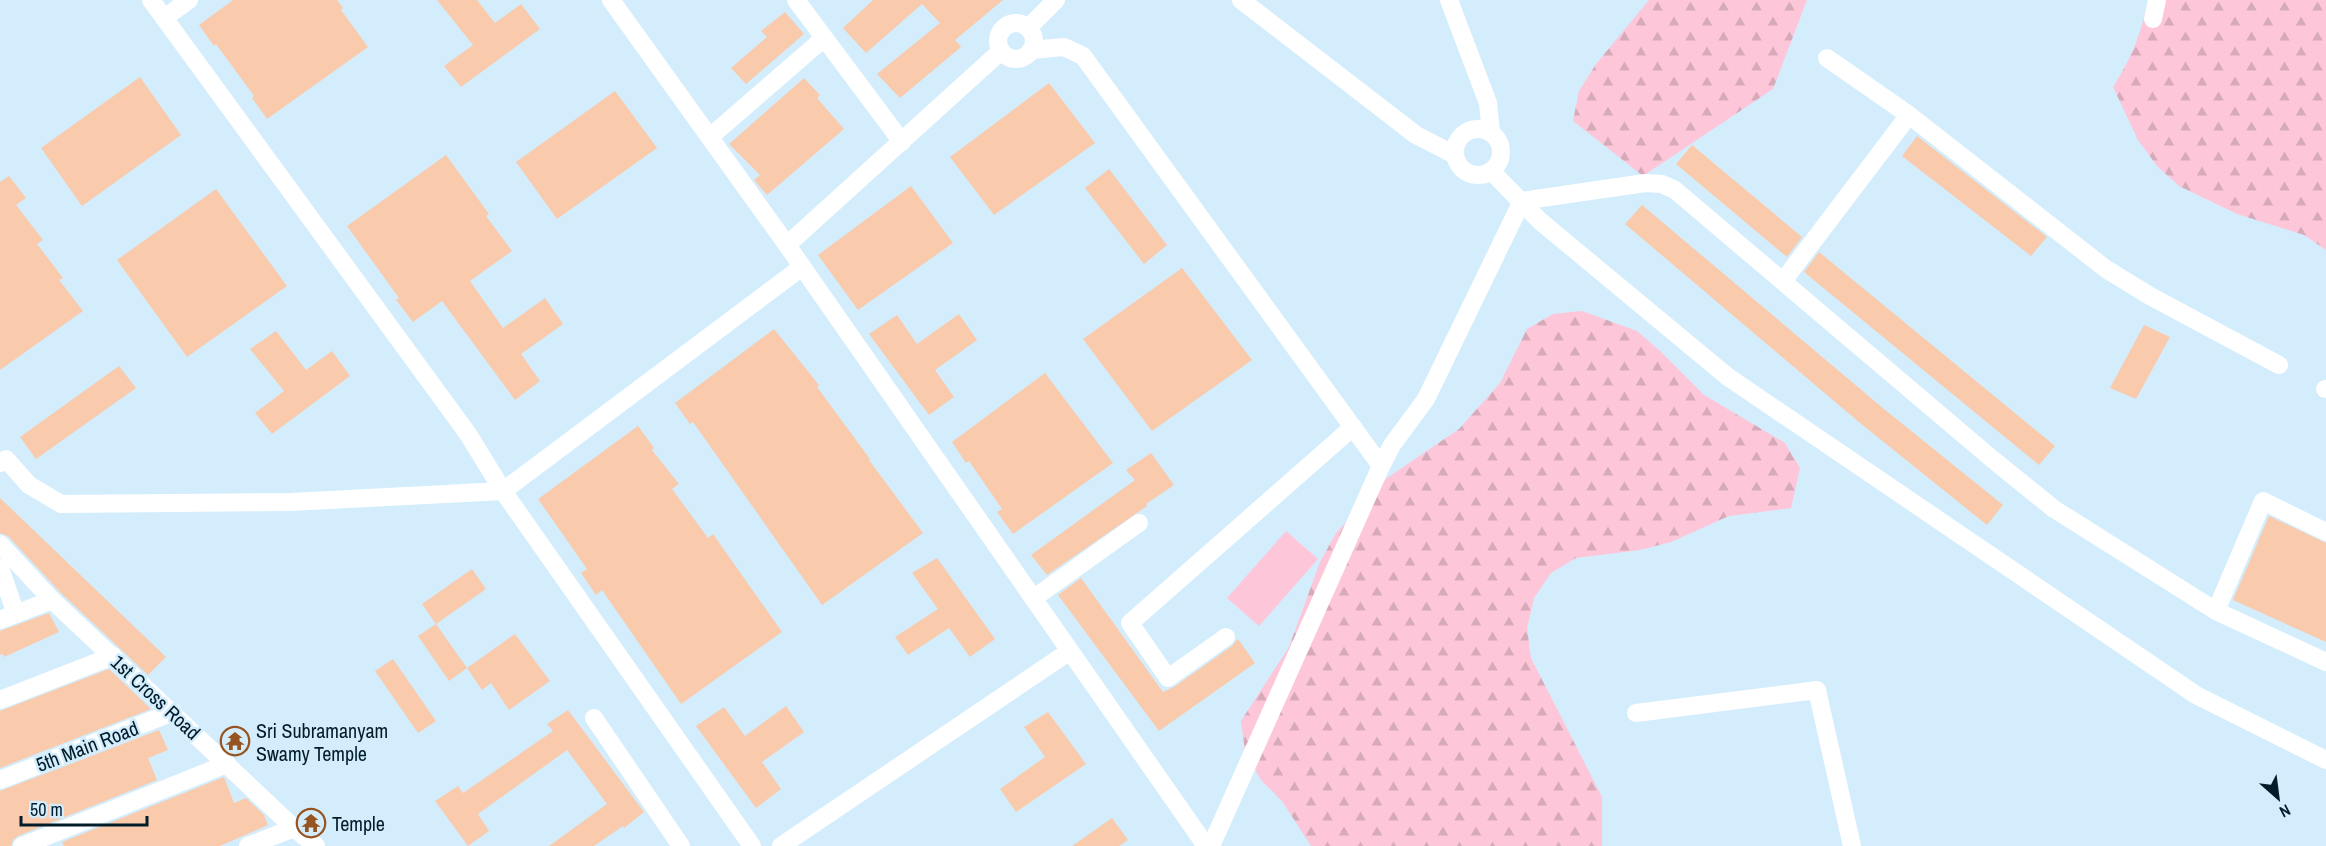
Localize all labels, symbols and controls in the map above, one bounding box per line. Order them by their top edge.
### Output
street label: 1st Cross Road [105,649,207,745]
street label: 5th Main Road [32,714,142,778]
place label: Sri Subramanyam Swamy Temple [256,717,388,767]
temple icon: Sri Subramanyam Swamy Temple [219,725,251,757]
north arrow [2248,768,2308,828]
scale bar [21,789,147,827]
text: 50 m [30,797,63,822]
text: N [2276,799,2294,823]
temple icon: Temple [295,807,327,839]
place label: Temple [332,810,385,837]

